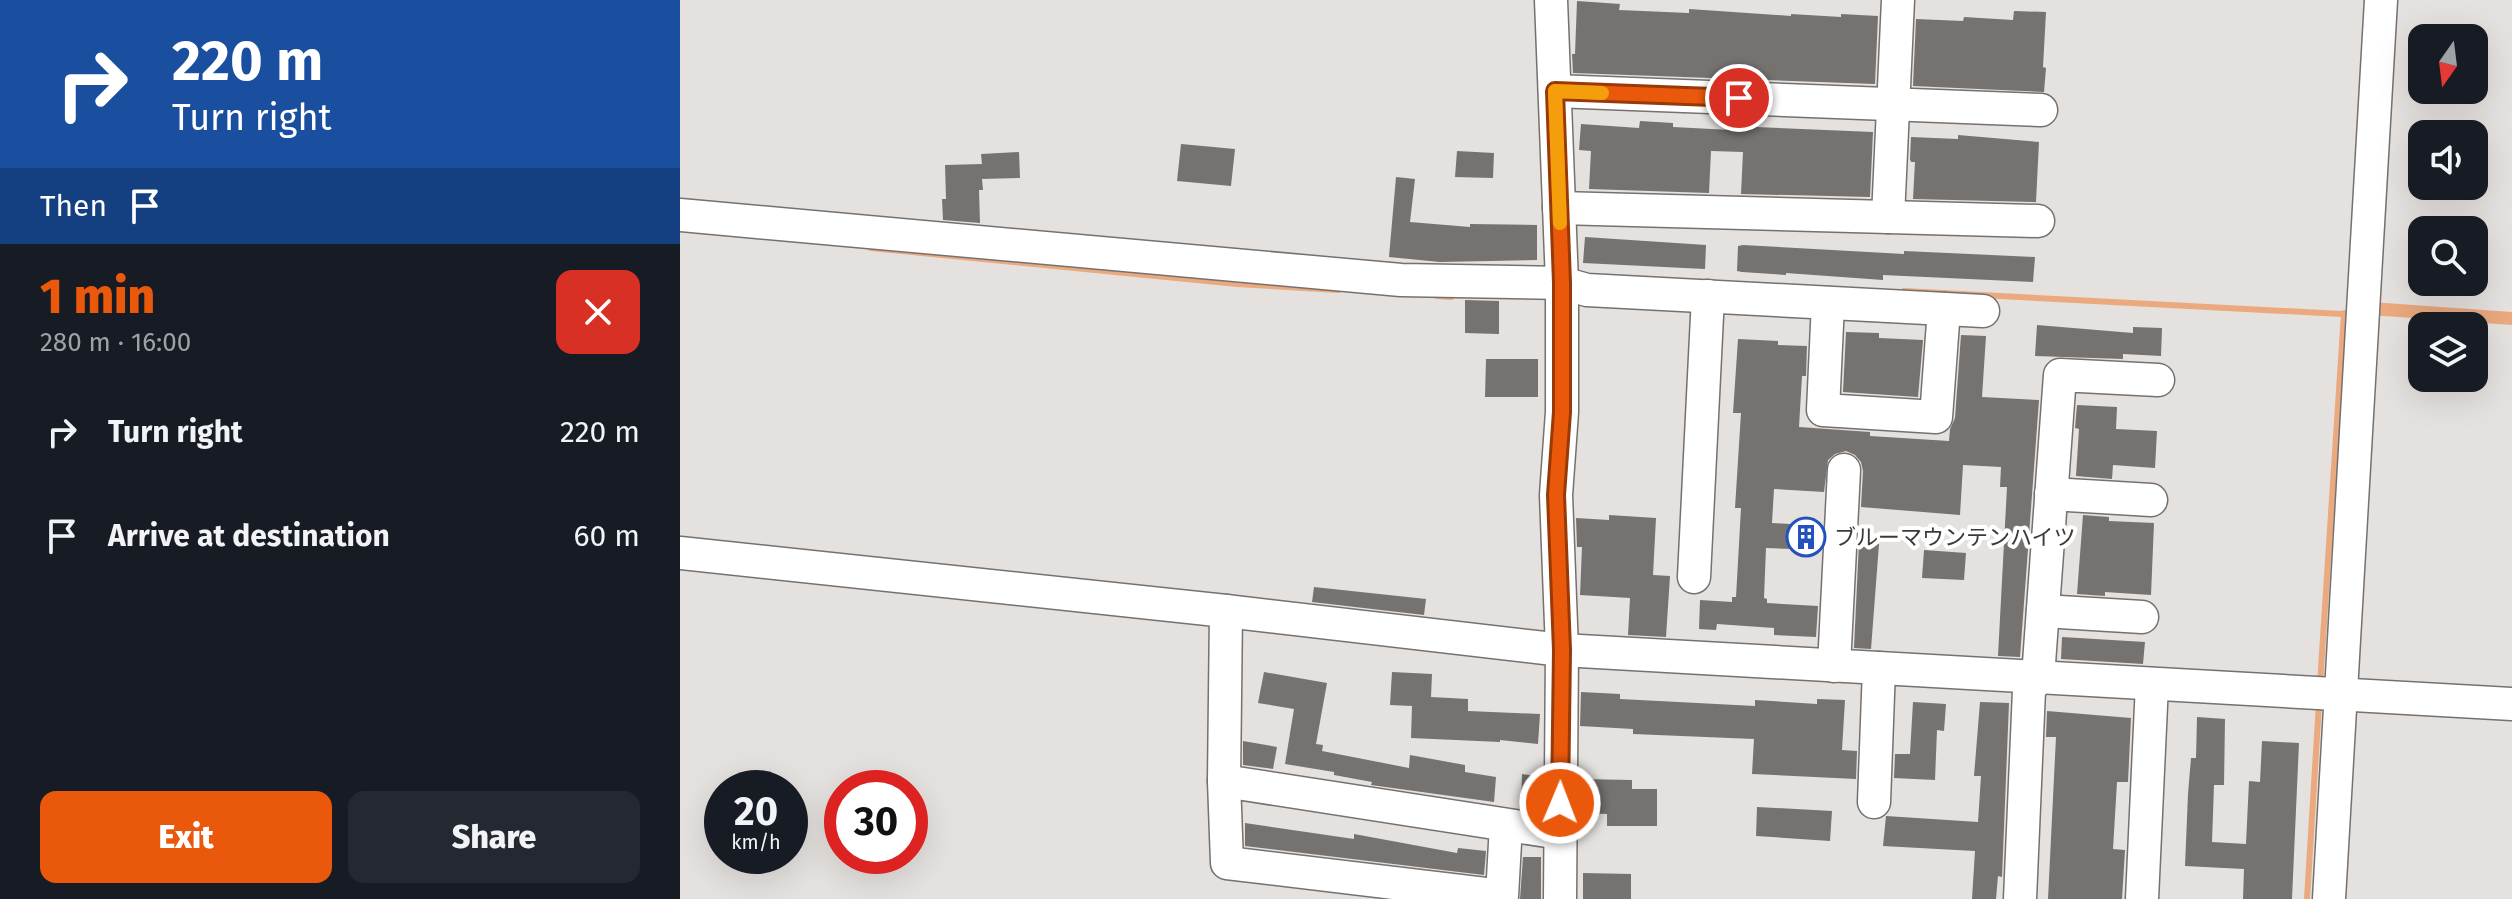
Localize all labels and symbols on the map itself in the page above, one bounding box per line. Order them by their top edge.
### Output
north arrow [2408,24,2488,104]
pin [1705,64,1773,132]
building icon: ブルーマウンテンハイツ [1785,516,1827,558]
place label: ブルーマウンテンハイツ [1834,524,2076,551]
position arrow [1518,761,1602,845]
speed limit sign: 30 [824,770,928,874]

